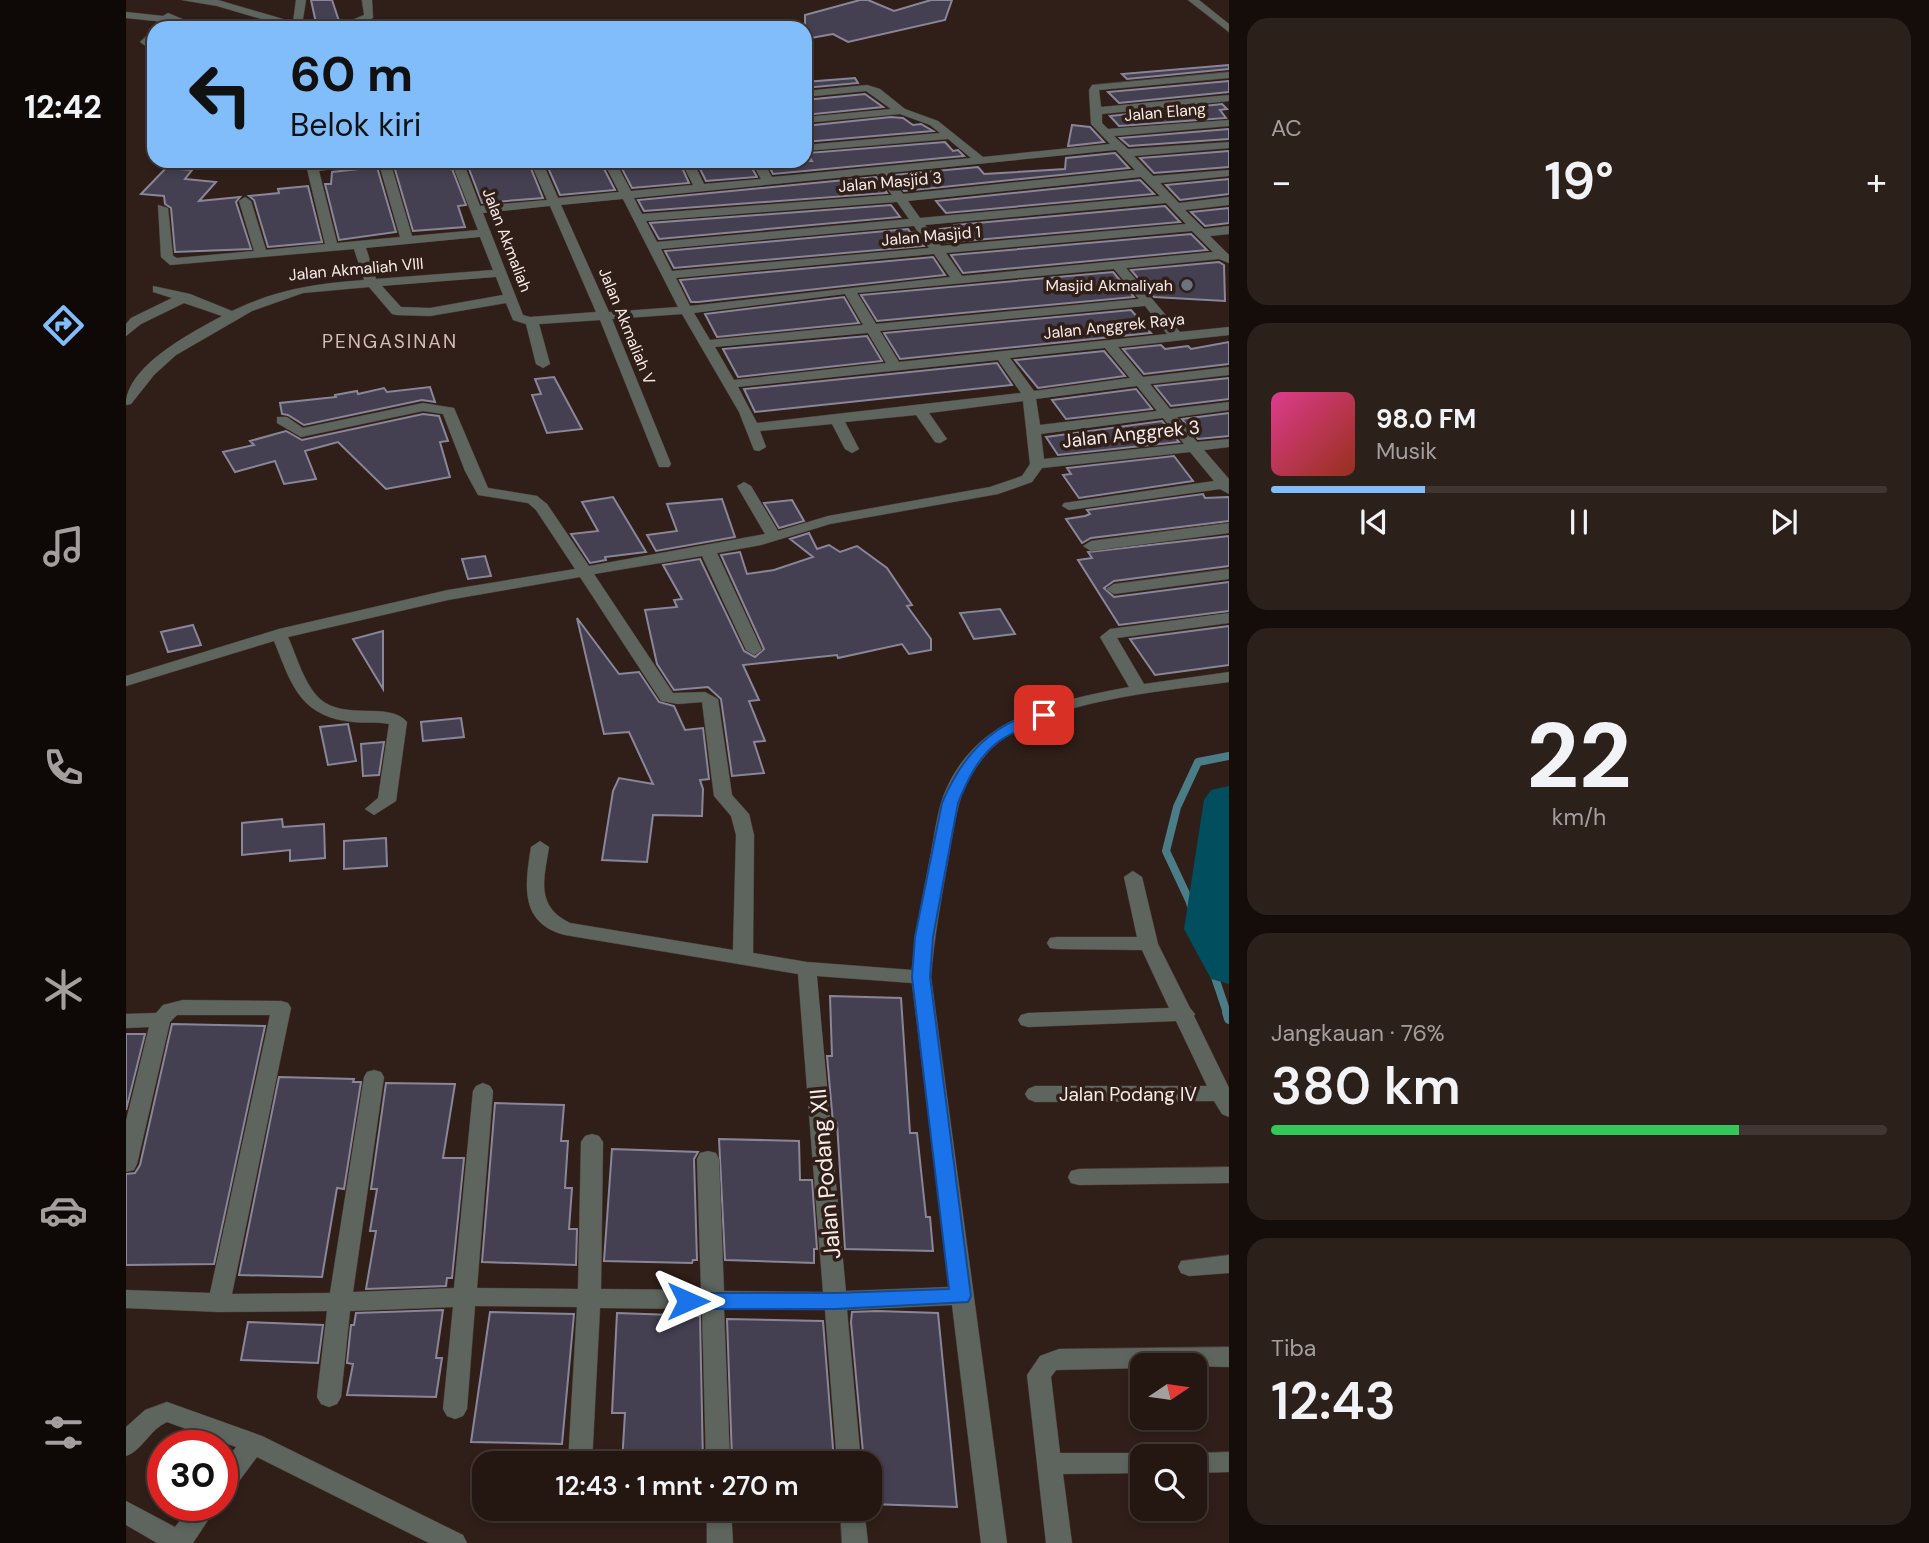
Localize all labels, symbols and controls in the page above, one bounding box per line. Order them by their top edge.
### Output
text: 60 m [290,42,413,106]
icon: left [175,49,266,140]
text: 12:42 [24,86,102,128]
street label: Jalan Elang [1123,98,1207,126]
text: Belok kiri [290,104,422,146]
text: AC [1271,113,1302,143]
text: 19° [1544,147,1614,215]
text: − [1271,157,1292,207]
text: + [1866,157,1887,207]
street label: Jalan Masjid 3 [837,167,943,197]
street label: Jalan Akmaliah [478,185,536,295]
street label: Jalan Masjid 1 [880,221,982,251]
street label: Jalan Akmaliah VIII [288,253,424,285]
street label: Jalan Akmaliah V [594,264,660,388]
place label: Masjid Akmaliyah [1045,275,1173,296]
marker: Masjid Akmaliyah [1179,277,1195,293]
icon: directions [39,301,88,350]
street label: Jalan Anggrek Raya [1042,308,1186,344]
district label: PENGASINAN [322,329,458,354]
text: 98.0 FM [1376,402,1476,436]
street label: Jalan Anggrek 3 [1061,414,1201,454]
text: Musik [1376,436,1437,466]
icon: previous [1355,503,1393,541]
icon: pause [1560,503,1598,541]
icon: next [1765,503,1803,541]
icon: music [39,522,88,571]
pin [1014,685,1074,745]
icon: arrive [1025,696,1063,734]
text: 22 [1526,697,1632,815]
icon: phone [39,743,88,792]
text: km/h [1552,802,1606,832]
icon: climate [39,965,88,1014]
text: Jangkauan · 76% [1271,1018,1445,1048]
text: 380 km [1271,1052,1461,1120]
street label: Jalan Podang IV [1059,1082,1197,1107]
street label: Jalan Podang XII [803,1088,847,1260]
icon: car [39,1186,88,1235]
position arrow [651,1264,725,1338]
text: Tiba [1271,1333,1316,1363]
north arrow [1130,1353,1208,1430]
map controls [1130,1353,1207,1521]
text: 12:43 [1271,1367,1396,1435]
icon: filters [39,1408,88,1457]
speed limit sign: 30 [147,1430,238,1521]
button: search [1130,1444,1207,1521]
text: 12:43 · 1 mnt · 270 m [555,1469,799,1503]

